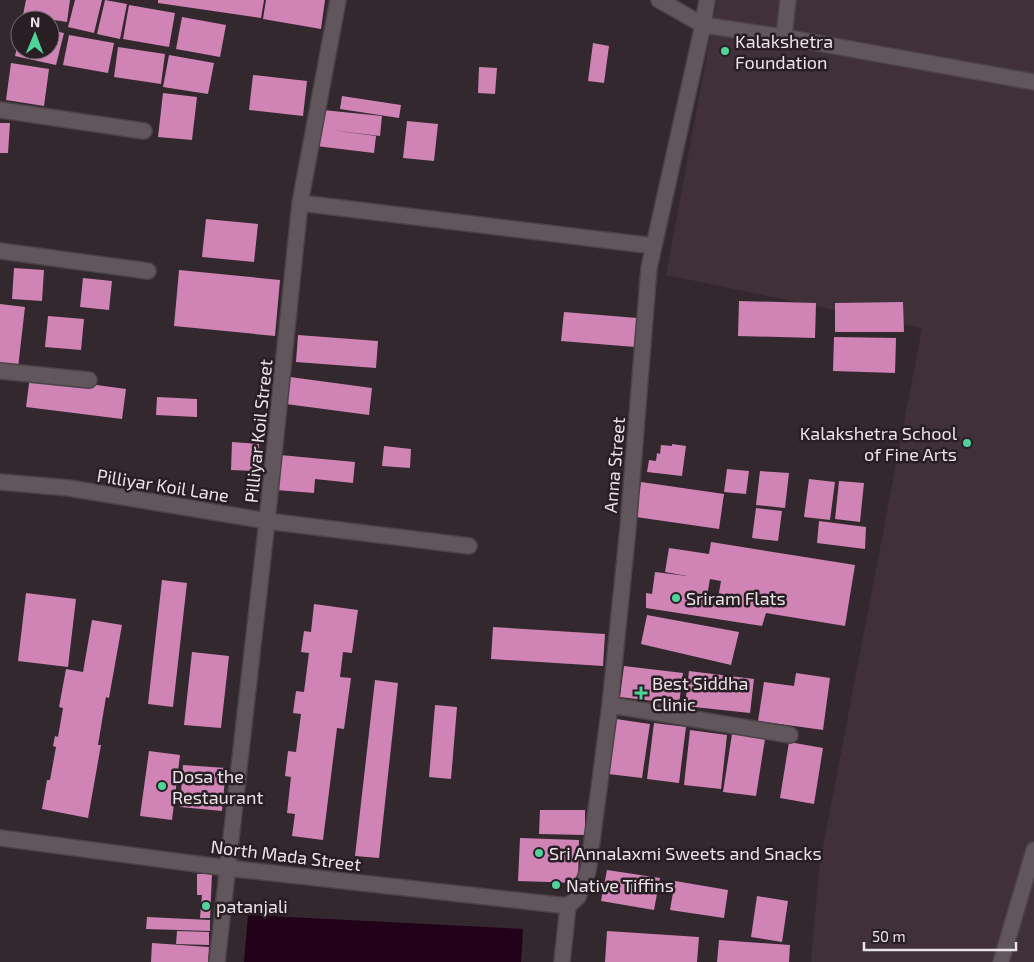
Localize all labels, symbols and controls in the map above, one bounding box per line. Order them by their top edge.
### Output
north arrow [10,10,60,60]
text: N [30,13,40,30]
place label: Kalakshetra Foundation [735,30,833,73]
marker: Kalakshetra Foundation [719,45,731,57]
street label: Pilliyar Koil Street [240,358,277,504]
street label: Anna Street [599,416,629,514]
place label: Kalakshetra School of Fine Arts [800,422,958,465]
marker: Kalakshetra School of Fine Arts [961,437,973,449]
street label: Pilliyar Koil Lane [95,464,231,506]
place label: Sriram Flats [686,587,786,609]
marker: Sriram Flats [670,592,682,604]
place label: Best Siddha Clinic [652,672,748,715]
marker: Best Siddha Clinic [634,686,648,700]
place label: Dosa the Restaurant [172,765,263,808]
marker: Dosa the Restaurant [156,780,168,792]
street label: North Mada Street [210,835,363,875]
place label: Sri Annalaxmi Sweets and Snacks [549,842,822,864]
marker: Sri Annalaxmi Sweets and Snacks [533,847,545,859]
place label: Native Tiffins [566,874,674,896]
marker: Native Tiffins [550,879,562,891]
place label: patanjali [216,895,288,917]
marker: patanjali [200,900,212,912]
scale bar [864,920,1016,952]
text: 50 m [872,927,906,945]

